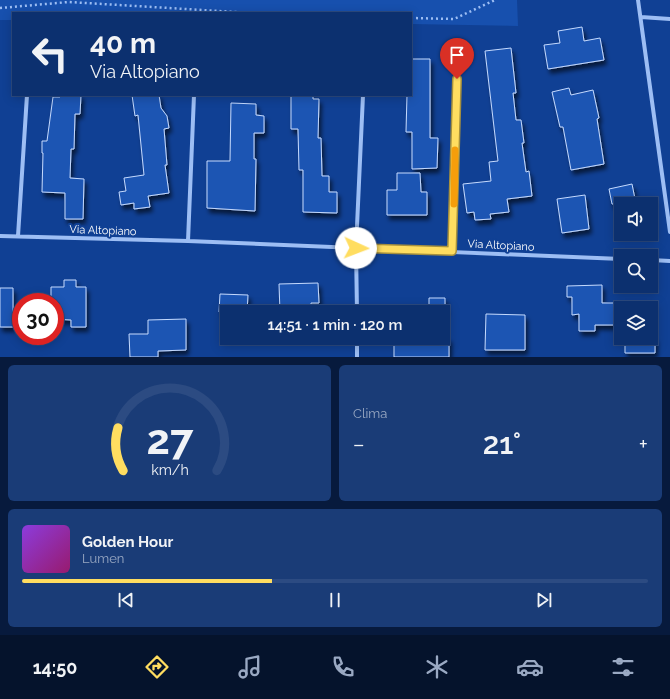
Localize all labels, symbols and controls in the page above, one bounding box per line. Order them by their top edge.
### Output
text: 40 m [90,27,156,60]
icon: left [24,28,76,80]
pin [440,38,474,79]
icon: arrive [446,44,468,66]
text: Via Altopiano [90,61,200,82]
map controls [614,197,658,345]
button: sound [614,197,658,241]
street label: Via Altopiano [69,223,137,238]
position arrow [335,227,377,269]
street label: Via Altopiano [467,237,535,254]
button: search [614,249,658,293]
speed limit sign: 30 [12,293,64,345]
button: layers [614,301,658,345]
text: 14:51 · 1 min · 120 m [268,316,402,334]
text: Clima [353,406,387,421]
text: 27 [146,415,194,464]
text: 21° [483,426,521,461]
text: − [353,431,365,457]
text: + [639,431,648,457]
text: km/h [151,462,188,478]
text: Golden Hour [82,533,173,551]
text: Lumen [82,551,124,566]
icon: previous [115,589,137,611]
icon: pause [324,589,346,611]
icon: next [533,589,555,611]
icon: directions [143,653,171,681]
icon: music [236,653,264,681]
icon: phone [329,653,357,681]
icon: climate [423,653,451,681]
icon: car [516,653,544,681]
icon: filters [609,653,637,681]
text: 14:50 [33,657,77,678]

